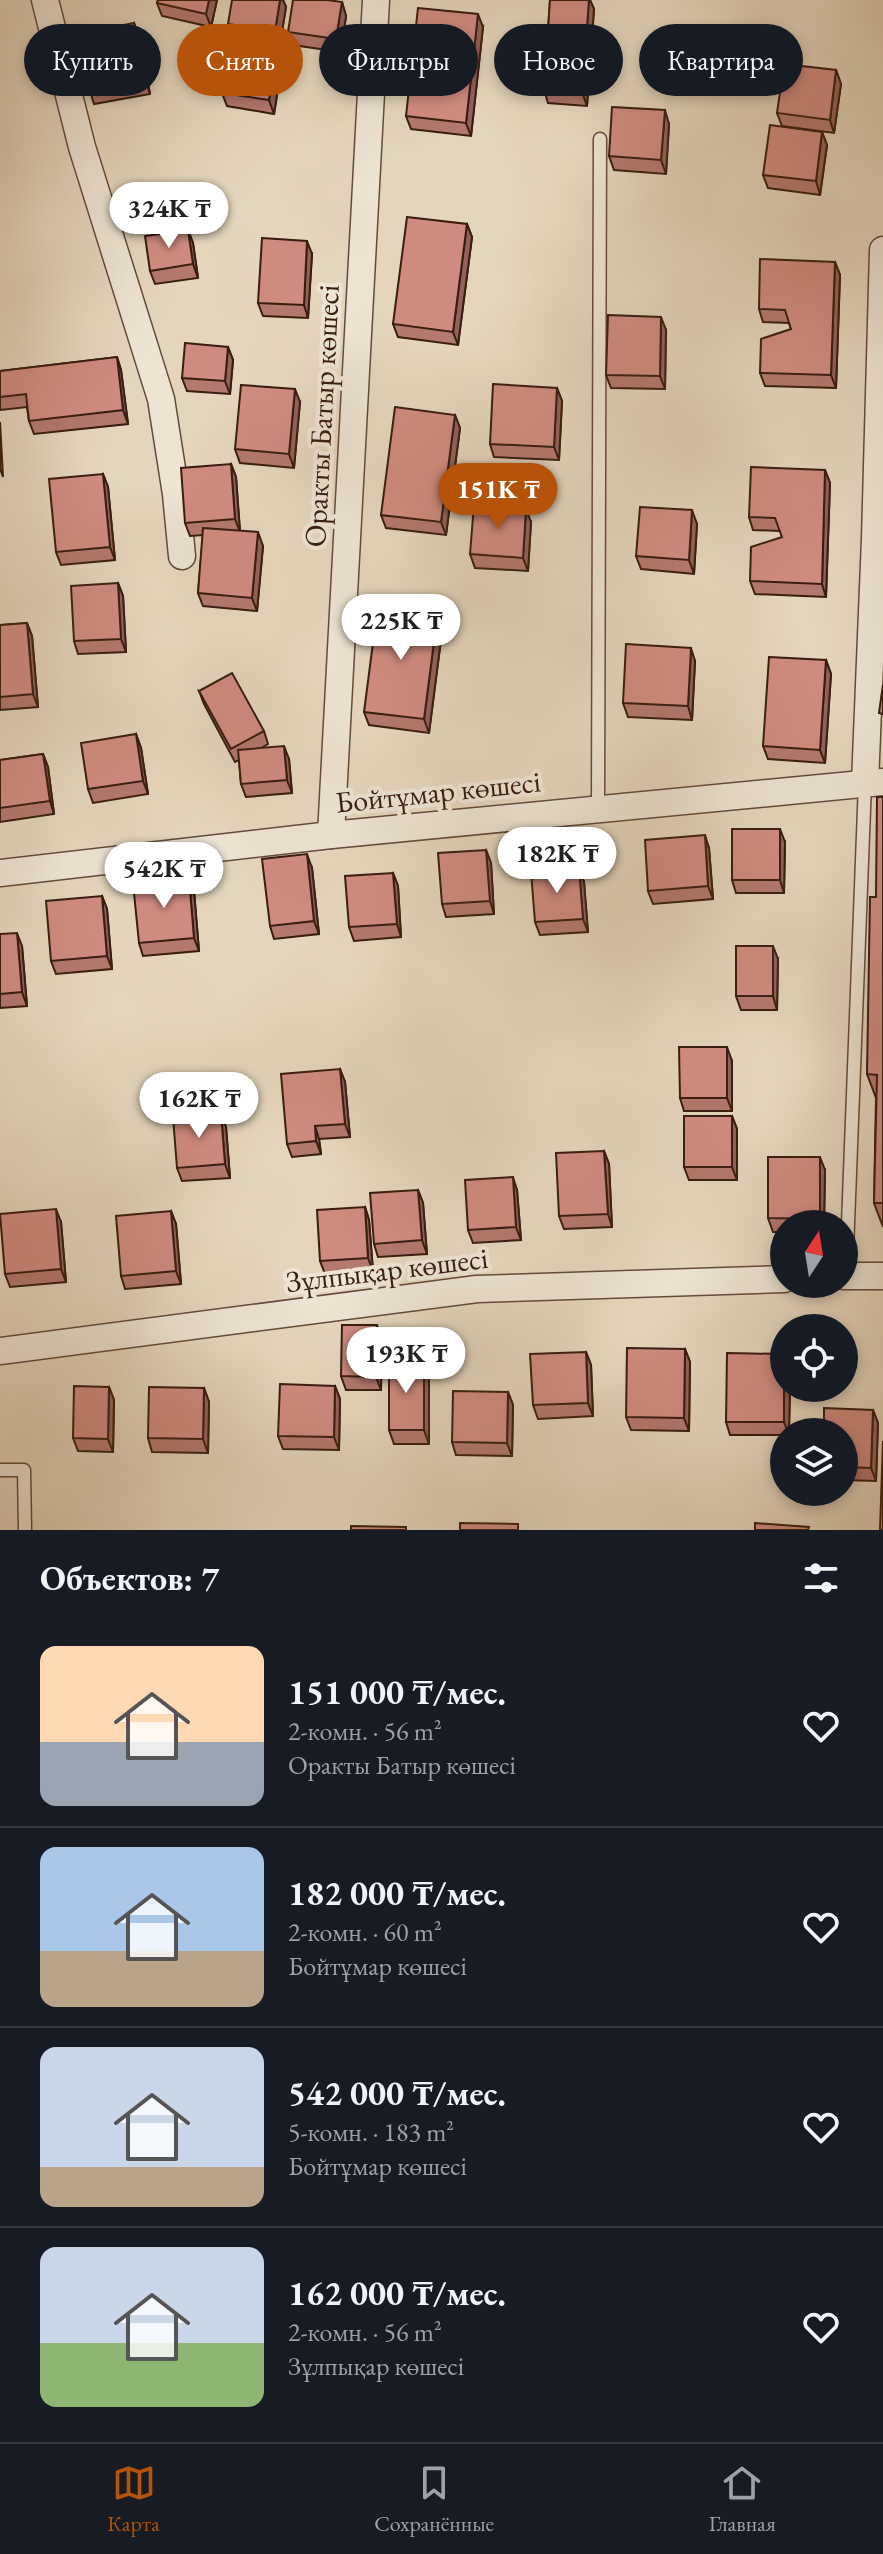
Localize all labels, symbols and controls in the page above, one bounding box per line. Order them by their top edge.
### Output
chip: Купить [24,24,161,96]
chip: Снять [177,24,303,96]
chip: Фильтры [319,24,478,96]
chip: Новое [494,24,623,96]
chip: Квартира [639,24,803,96]
pin: 324K ₸ [104,182,234,250]
text: 324K ₸ [127,191,211,225]
street label: Оракты Батыр көшесі [295,284,348,548]
pin: 151K ₸ [433,463,563,531]
text: 151K ₸ [456,472,540,506]
pin: 225K ₸ [336,594,466,662]
text: 225K ₸ [359,603,443,637]
street label: Бойтұмар көшесі [333,761,543,822]
pin: 182K ₸ [492,827,622,895]
text: 182K ₸ [515,836,599,870]
pin: 542K ₸ [99,842,229,910]
text: 542K ₸ [122,851,206,885]
pin: 162K ₸ [134,1072,264,1140]
text: 162K ₸ [157,1081,241,1115]
north arrow [770,1210,858,1298]
map controls [770,1210,858,1506]
street label: Зұлпықар көшесі [284,1238,490,1301]
button: locate [770,1314,858,1402]
pin: 193K ₸ [341,1327,471,1395]
text: 193K ₸ [364,1336,448,1370]
button: layers [770,1418,858,1506]
text: Объектов: 7 [40,1556,219,1600]
icon: filters [799,1556,843,1600]
text: 151 000 ₸/мес. [288,1670,506,1714]
icon: home [104,1678,200,1774]
icon: heart [799,1704,843,1748]
text: 2-комн. · 56 m² [288,1714,442,1748]
text: Оракты Батыр көшесі [288,1748,516,1782]
text: 182 000 ₸/мес. [288,1871,506,1915]
icon: home [104,1879,200,1975]
icon: heart [799,1905,843,1949]
text: 2-комн. · 60 m² [288,1915,442,1949]
text: Бойтұмар көшесі [288,1949,467,1983]
text: 542 000 ₸/мес. [288,2071,506,2115]
icon: home [104,2079,200,2175]
icon: heart [799,2105,843,2149]
text: 5-комн. · 183 m² [288,2115,454,2149]
text: Бойтұмар көшесі [288,2149,467,2183]
text: 162 000 ₸/мес. [288,2271,506,2315]
icon: home [104,2279,200,2375]
icon: heart [799,2305,843,2349]
text: 2-комн. · 56 m² [288,2315,442,2349]
text: Зұлпықар көшесі [288,2349,464,2383]
tab: Карта [107,2461,160,2538]
tab: Сохранённые [374,2461,494,2538]
tab: Главная [709,2461,776,2538]

